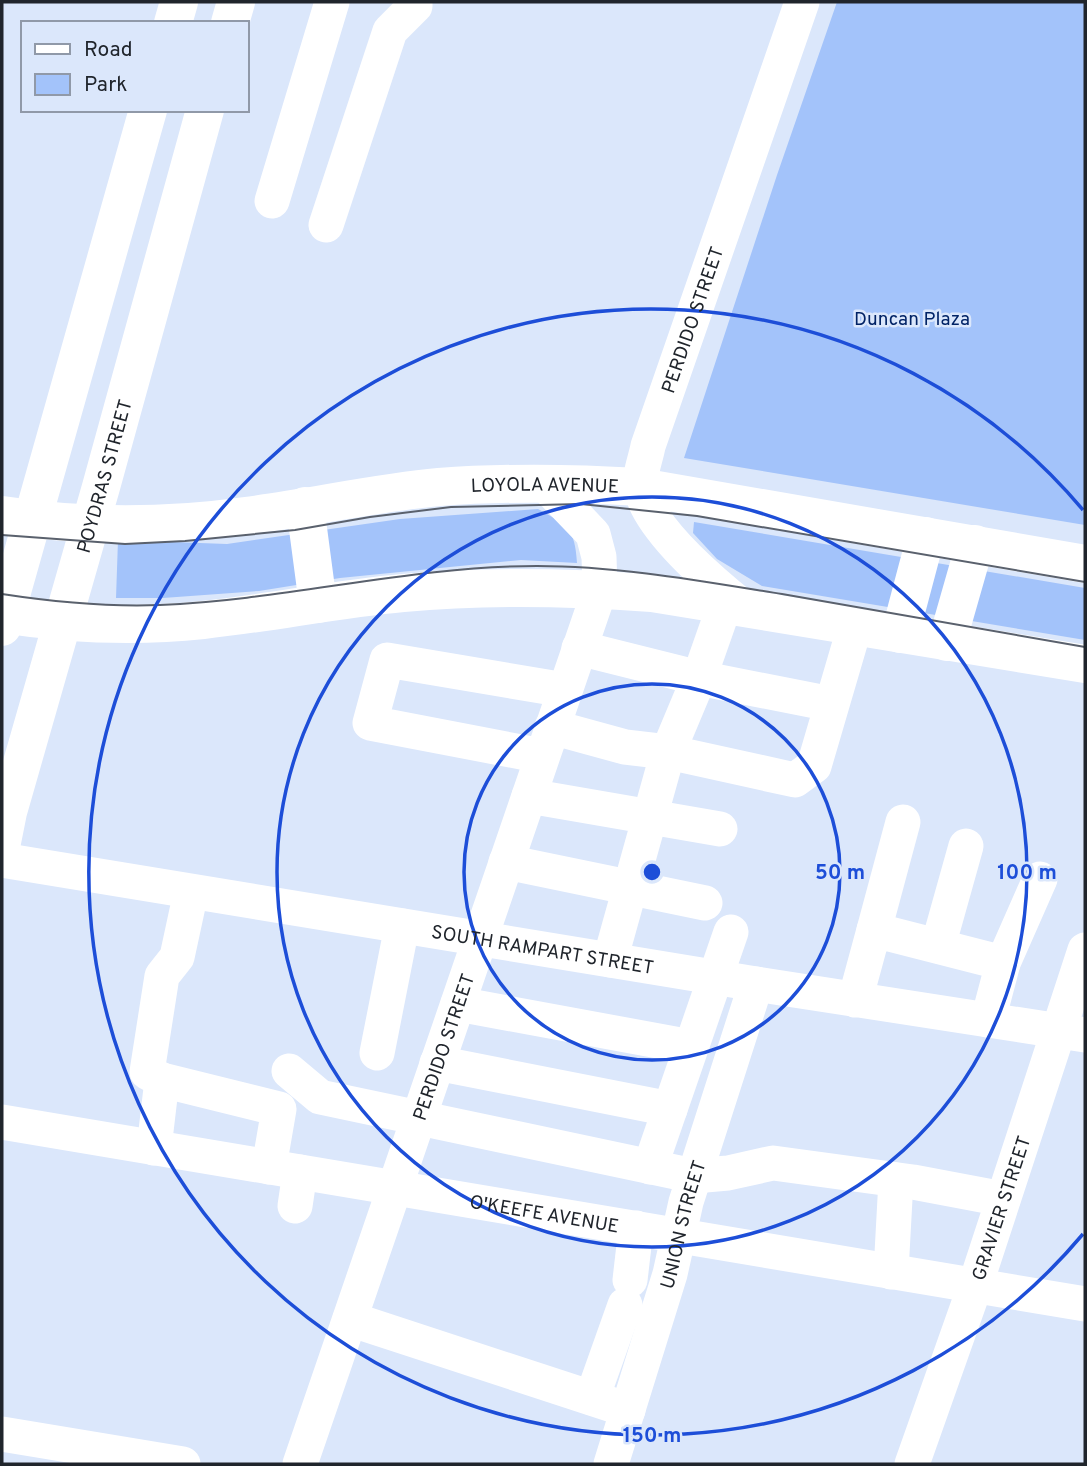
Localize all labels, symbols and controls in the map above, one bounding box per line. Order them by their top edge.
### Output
legend [21,21,248,112]
text: Road [84,37,133,64]
text: Park [84,72,127,99]
street label: PERDIDO STREET [657,244,730,397]
park label: Duncan Plaza [854,308,970,332]
street label: POYDRAS STREET [73,397,139,556]
street label: LOYOLA AVENUE [470,474,620,500]
centre of rings [640,860,664,884]
text: 50 m [815,860,865,887]
text: 100 m [997,860,1057,887]
street label: SOUTH RAMPART STREET [429,921,655,981]
street label: PERDIDO STREET [409,971,481,1124]
street label: GRAVIER STREET [968,1133,1037,1284]
street label: UNION STREET [656,1158,713,1292]
street label: O'KEEFE AVENUE [468,1191,621,1239]
text: 150 m [623,1423,681,1450]

